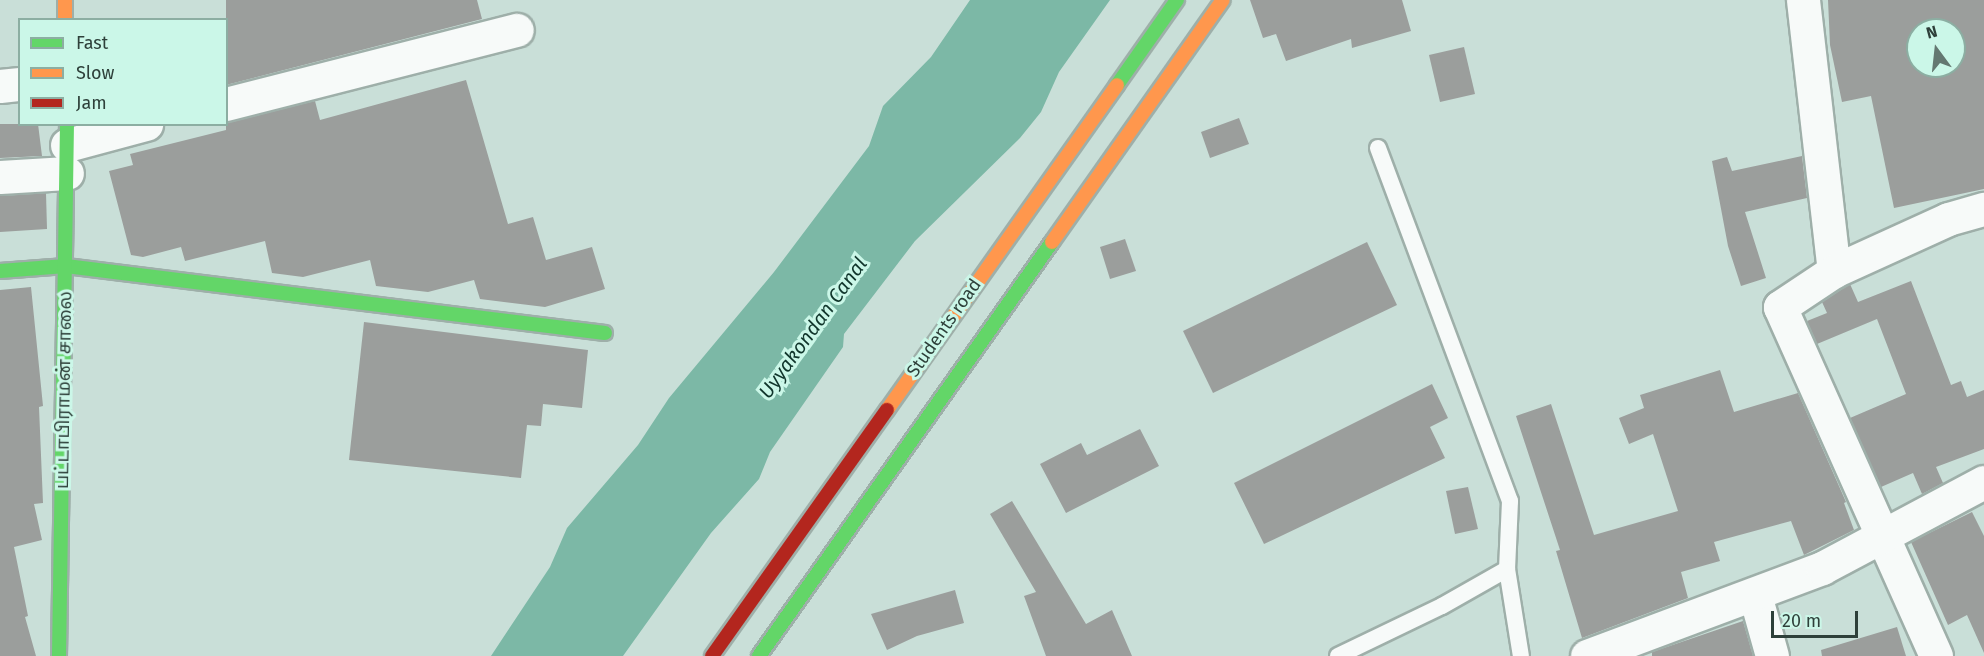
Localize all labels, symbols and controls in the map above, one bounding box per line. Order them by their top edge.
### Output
legend [18,18,228,126]
north arrow [1906,18,1966,78]
text: N [1924,22,1939,43]
text: Fast [76,32,108,54]
text: Slow [76,62,114,84]
text: Jam [76,92,107,114]
water label: Uyyakondan Canal [754,253,872,403]
street label: Students road [902,275,986,381]
street label: பட்டாபிராமன் சாலை [51,291,77,489]
scale bar [1774,599,1861,637]
text: 20 m [1782,610,1821,632]

